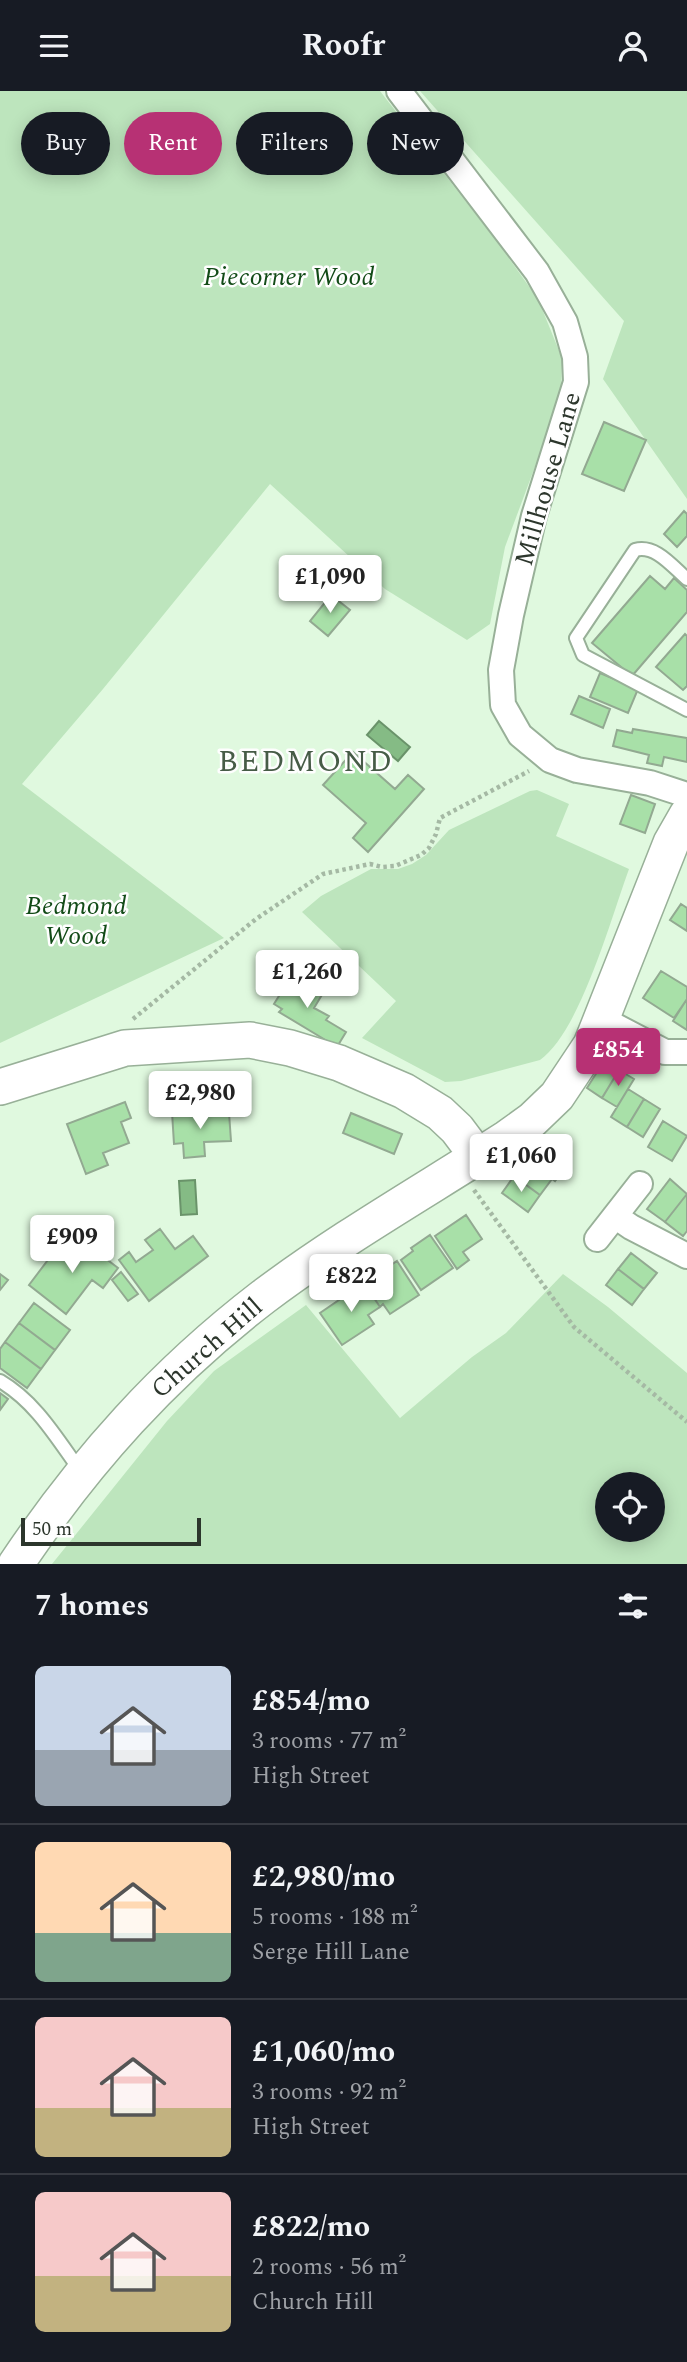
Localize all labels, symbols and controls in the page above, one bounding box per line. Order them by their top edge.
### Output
text: Roofr [302,21,385,70]
icon: menu [35,27,73,65]
icon: person [614,27,652,65]
chip: Buy [21,112,110,175]
chip: Rent [124,112,222,175]
chip: Filters [236,112,353,175]
chip: New [367,112,464,175]
park label: Piecorner Wood [203,257,375,297]
street label: Millhouse Lane [504,387,592,571]
pin: £1,090 [273,555,387,615]
text: £1,090 [295,560,365,595]
district label: BEDMOND [218,739,394,785]
park label: Bedmond Wood [25,886,127,956]
pin: £1,260 [250,951,364,1010]
text: £1,260 [272,955,342,990]
pin: £854 [577,1028,659,1088]
text: £854 [592,1033,644,1068]
pin: £2,980 [143,1072,257,1131]
text: £2,980 [165,1076,235,1111]
pin: £1,060 [464,1135,578,1194]
text: £1,060 [486,1139,556,1174]
pin: £909 [31,1215,113,1275]
text: £909 [46,1220,98,1255]
pin: £822 [310,1255,392,1314]
text: £822 [325,1259,377,1294]
street label: Church Hill [142,1288,272,1408]
map controls [595,1472,665,1542]
button: locate [595,1472,665,1542]
scale bar [21,1515,201,1547]
text: 50 m [32,1515,72,1544]
text: 7 homes [35,1583,149,1629]
icon: filters [614,1587,652,1625]
text: £854/mo [252,1678,370,1724]
icon: home [91,1694,175,1778]
text: 3 rooms · 77 m² [252,1724,406,1759]
text: High Street [252,1759,370,1794]
text: £2,980/mo [252,1854,395,1900]
icon: home [91,1870,175,1954]
text: 5 rooms · 188 m² [252,1900,418,1935]
text: Serge Hill Lane [252,1935,410,1970]
text: £1,060/mo [252,2029,395,2075]
icon: home [91,2045,175,2129]
text: 3 rooms · 92 m² [252,2075,406,2110]
text: High Street [252,2110,370,2145]
text: £822/mo [252,2204,370,2250]
icon: home [91,2220,175,2304]
text: 2 rooms · 56 m² [252,2250,406,2285]
text: Church Hill [252,2285,374,2320]

